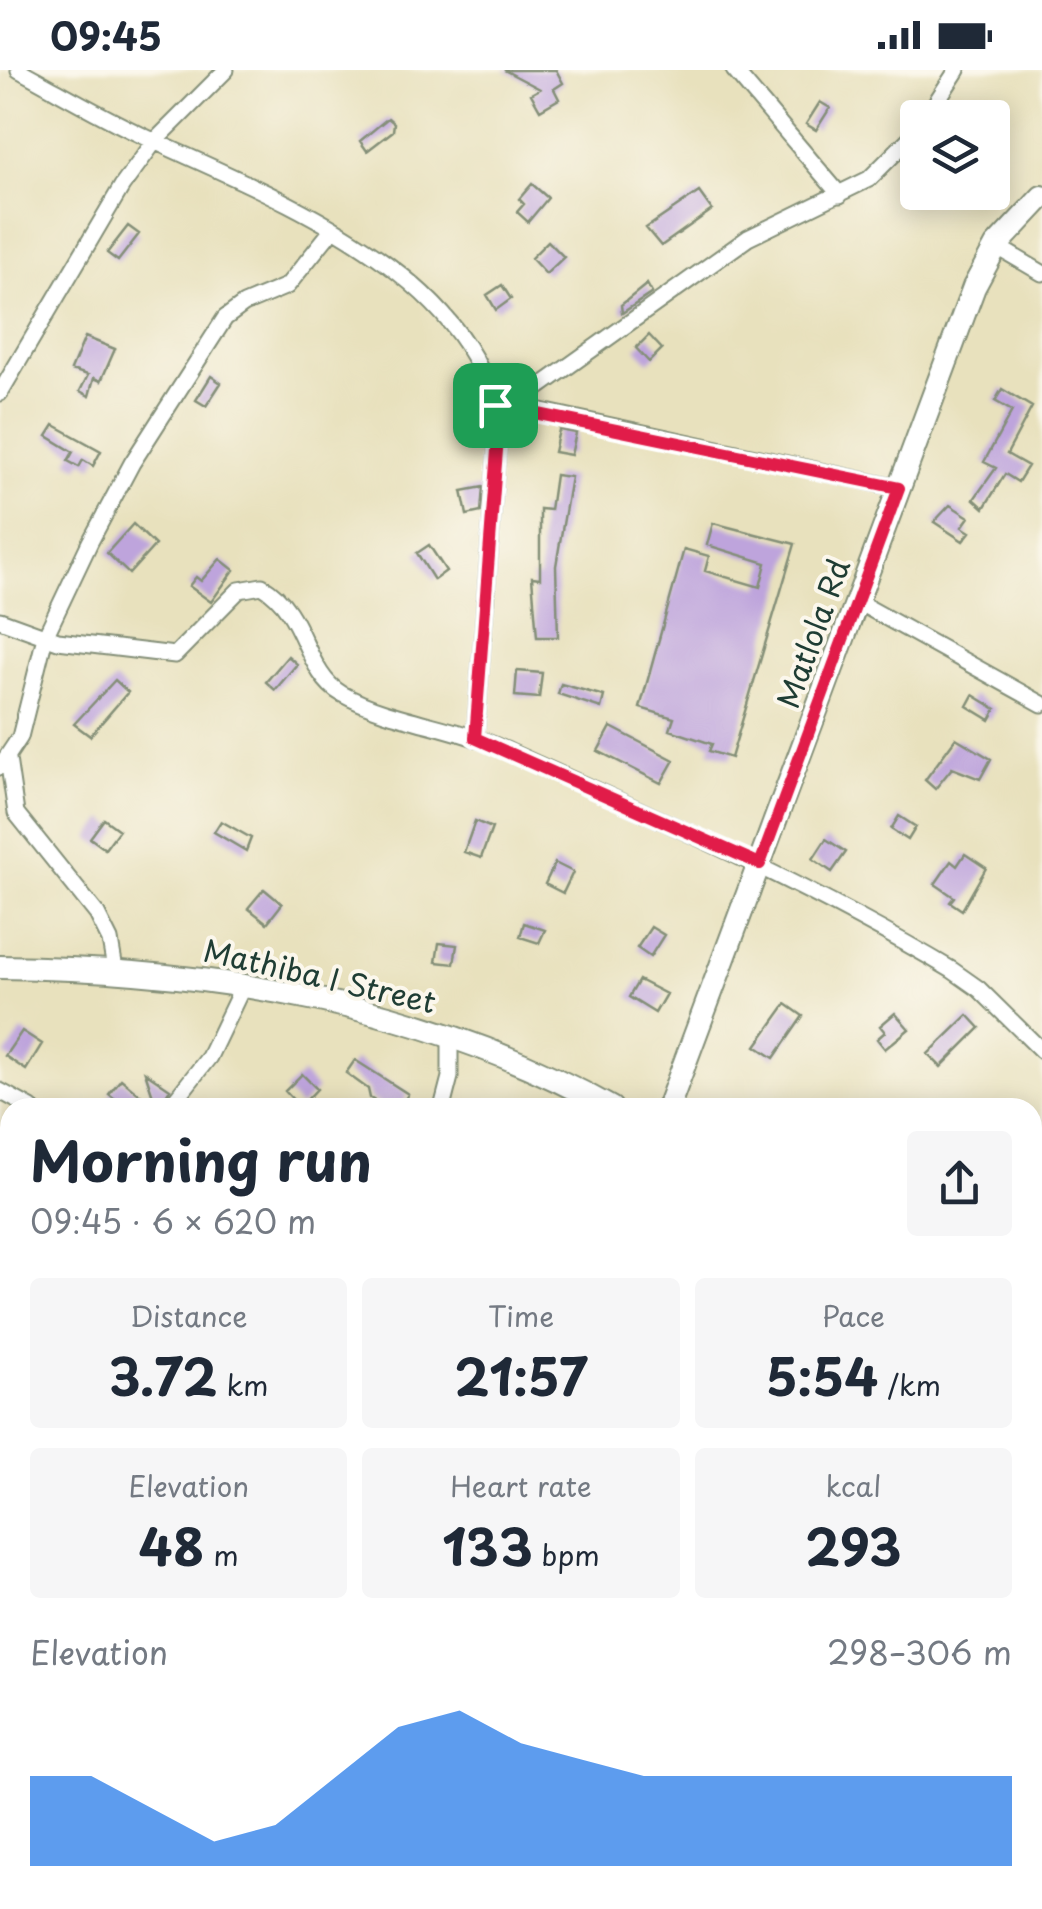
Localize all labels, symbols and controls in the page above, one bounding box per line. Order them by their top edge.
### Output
text: 09:45 [50,7,162,64]
map controls [900,100,1010,210]
button: layers [900,100,1010,210]
pin [453,363,538,448]
icon: arrive [468,378,523,433]
street label: Matlola Rd [764,552,860,714]
street label: Mathiba I Street [199,926,441,1024]
text: Morning run [30,1118,372,1201]
button: share [907,1131,1012,1236]
text: 09:45 · 6 × 620 m [30,1197,316,1245]
text: Distance [130,1294,247,1337]
text: Time [488,1294,554,1337]
text: Pace [822,1294,885,1337]
text: 3.72 [109,1337,217,1413]
text: 21:57 [454,1337,588,1413]
text: 5:54 [766,1337,878,1413]
text: km [217,1363,269,1406]
text: /km [878,1363,941,1406]
text: Elevation [128,1464,249,1507]
text: Heart rate [450,1464,592,1507]
text: kcal [825,1464,881,1507]
text: 48 [139,1507,204,1583]
text: 133 [442,1507,533,1583]
text: 293 [805,1507,902,1583]
text: m [204,1533,239,1576]
text: bpm [533,1533,600,1576]
text: Elevation [30,1628,168,1676]
text: 298–306 m [827,1628,1012,1676]

